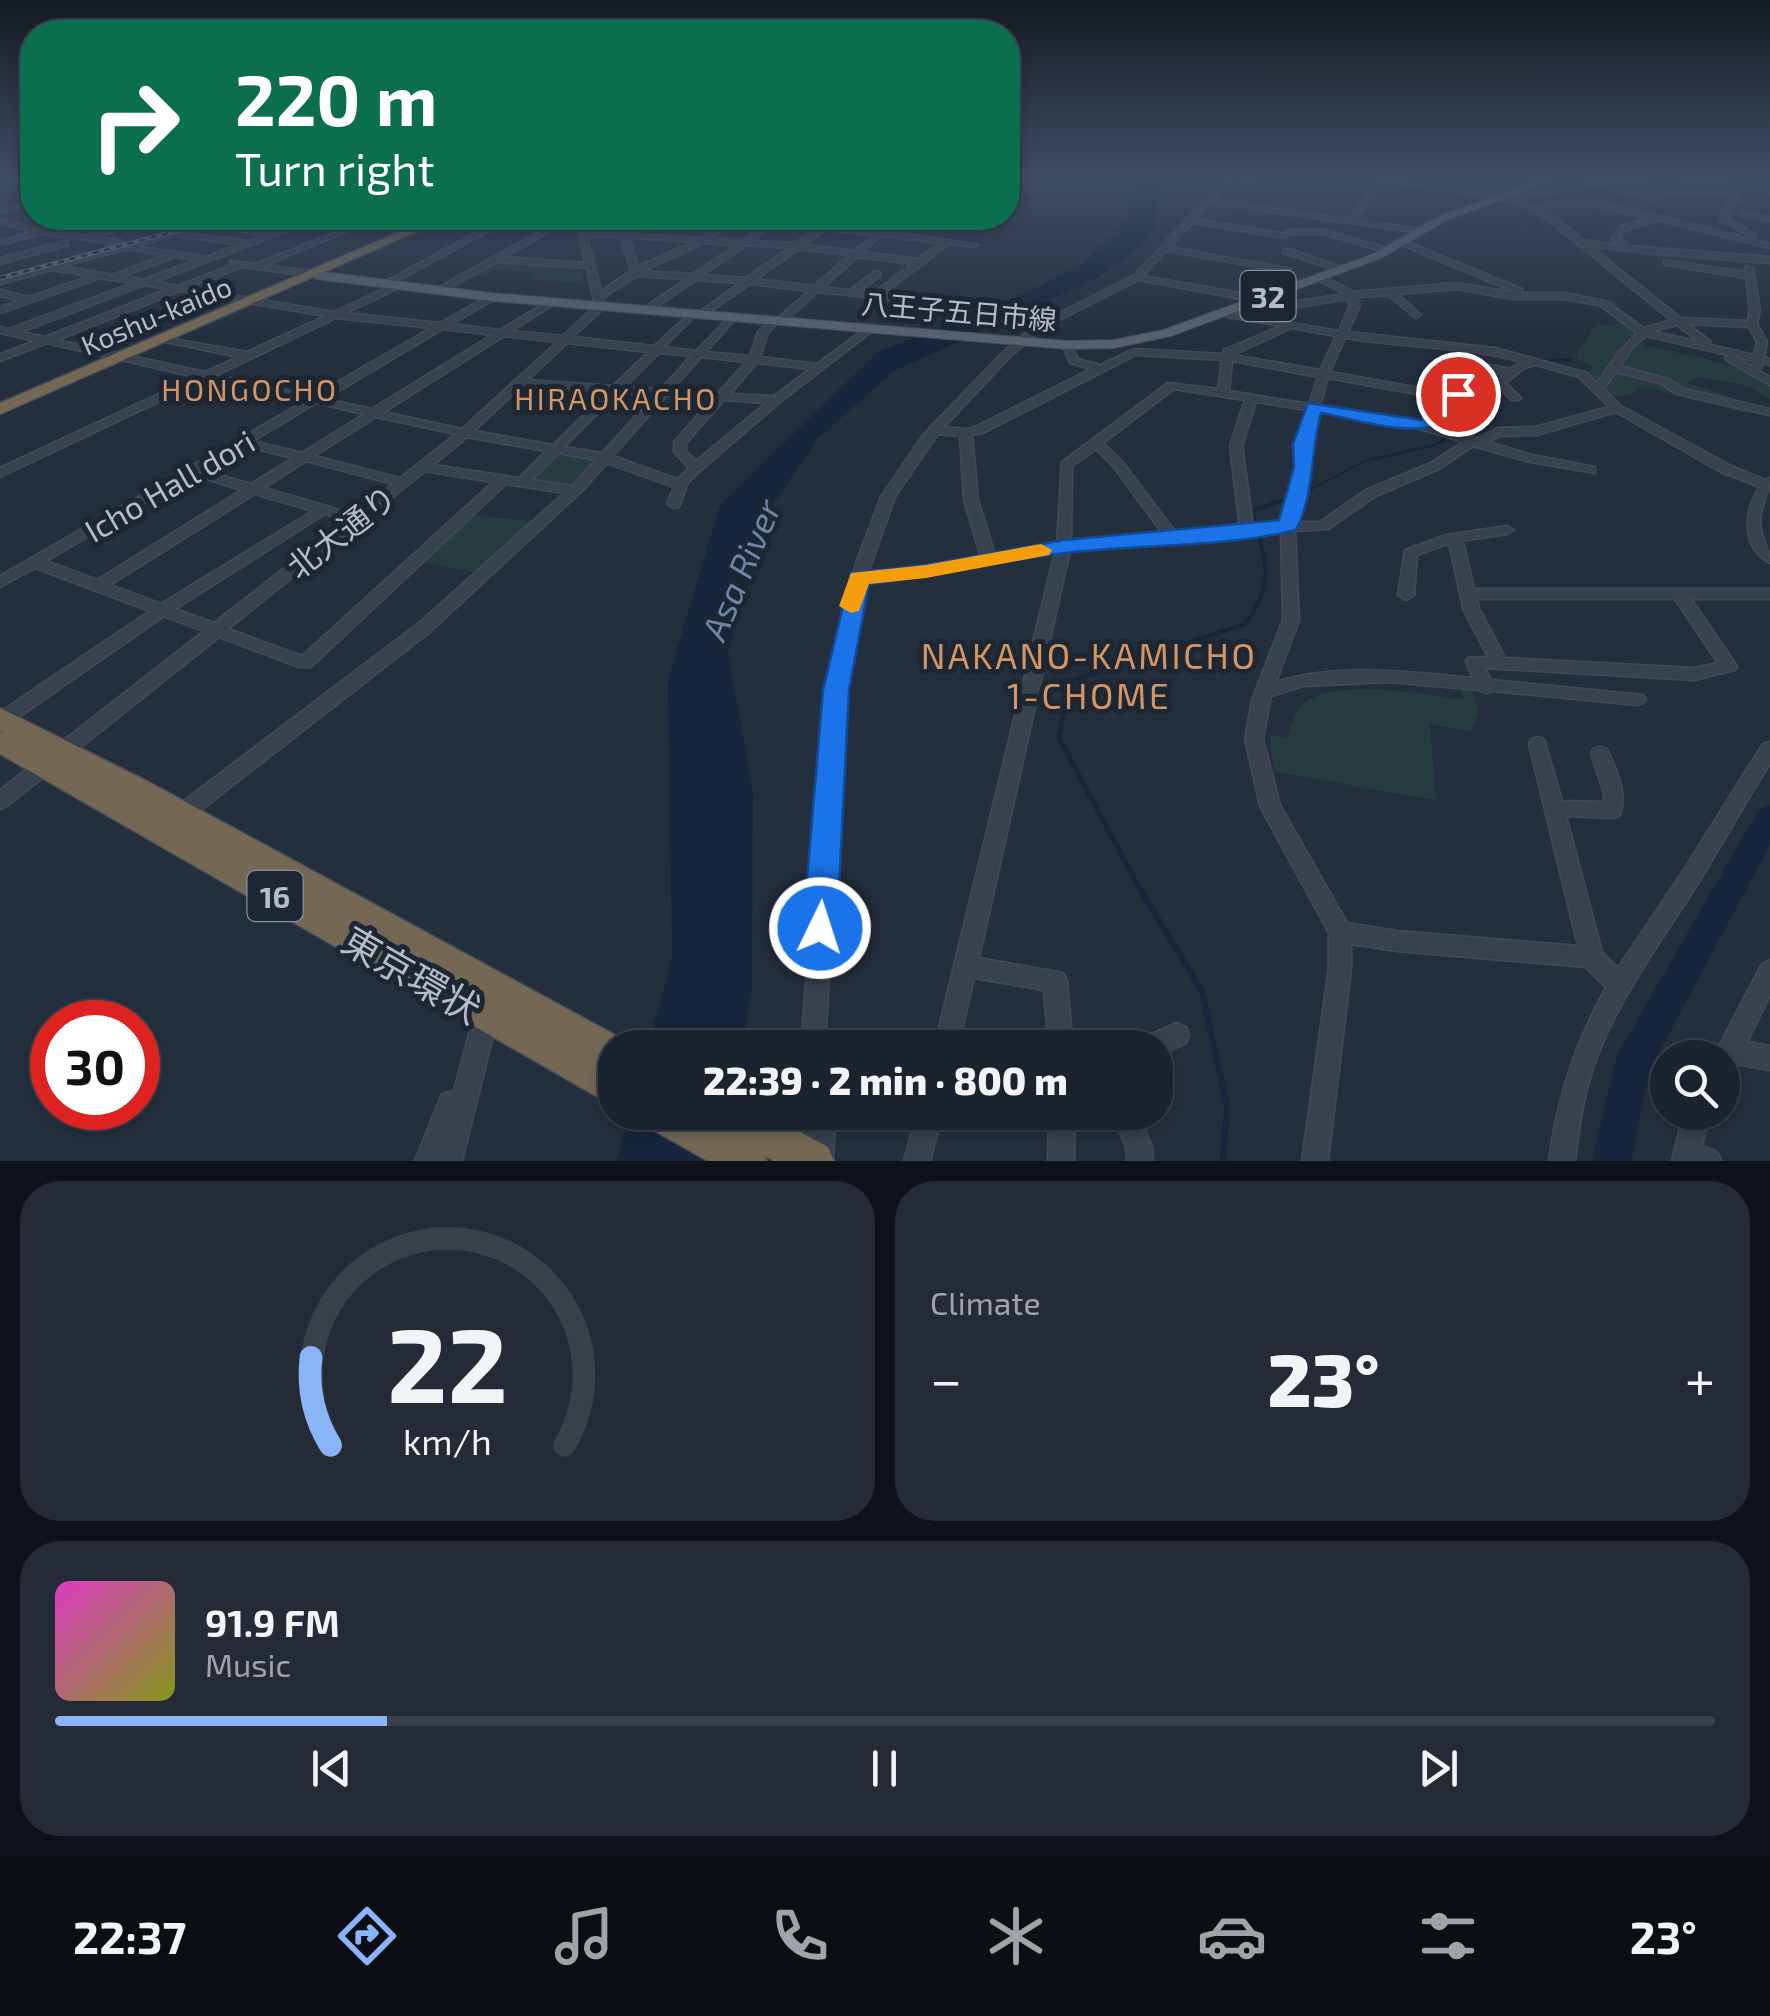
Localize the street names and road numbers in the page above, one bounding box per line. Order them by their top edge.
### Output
street label: Koshu-kaido [76,268,236,362]
road number: 32 [1240,271,1296,321]
street label: 八王子五日市線 [860,286,1058,336]
street label: Icho Hall dori [77,421,261,549]
street label: 北大通り [279,477,403,585]
road number: 16 [248,871,302,921]
street label: 東京環状 [335,916,489,1032]

